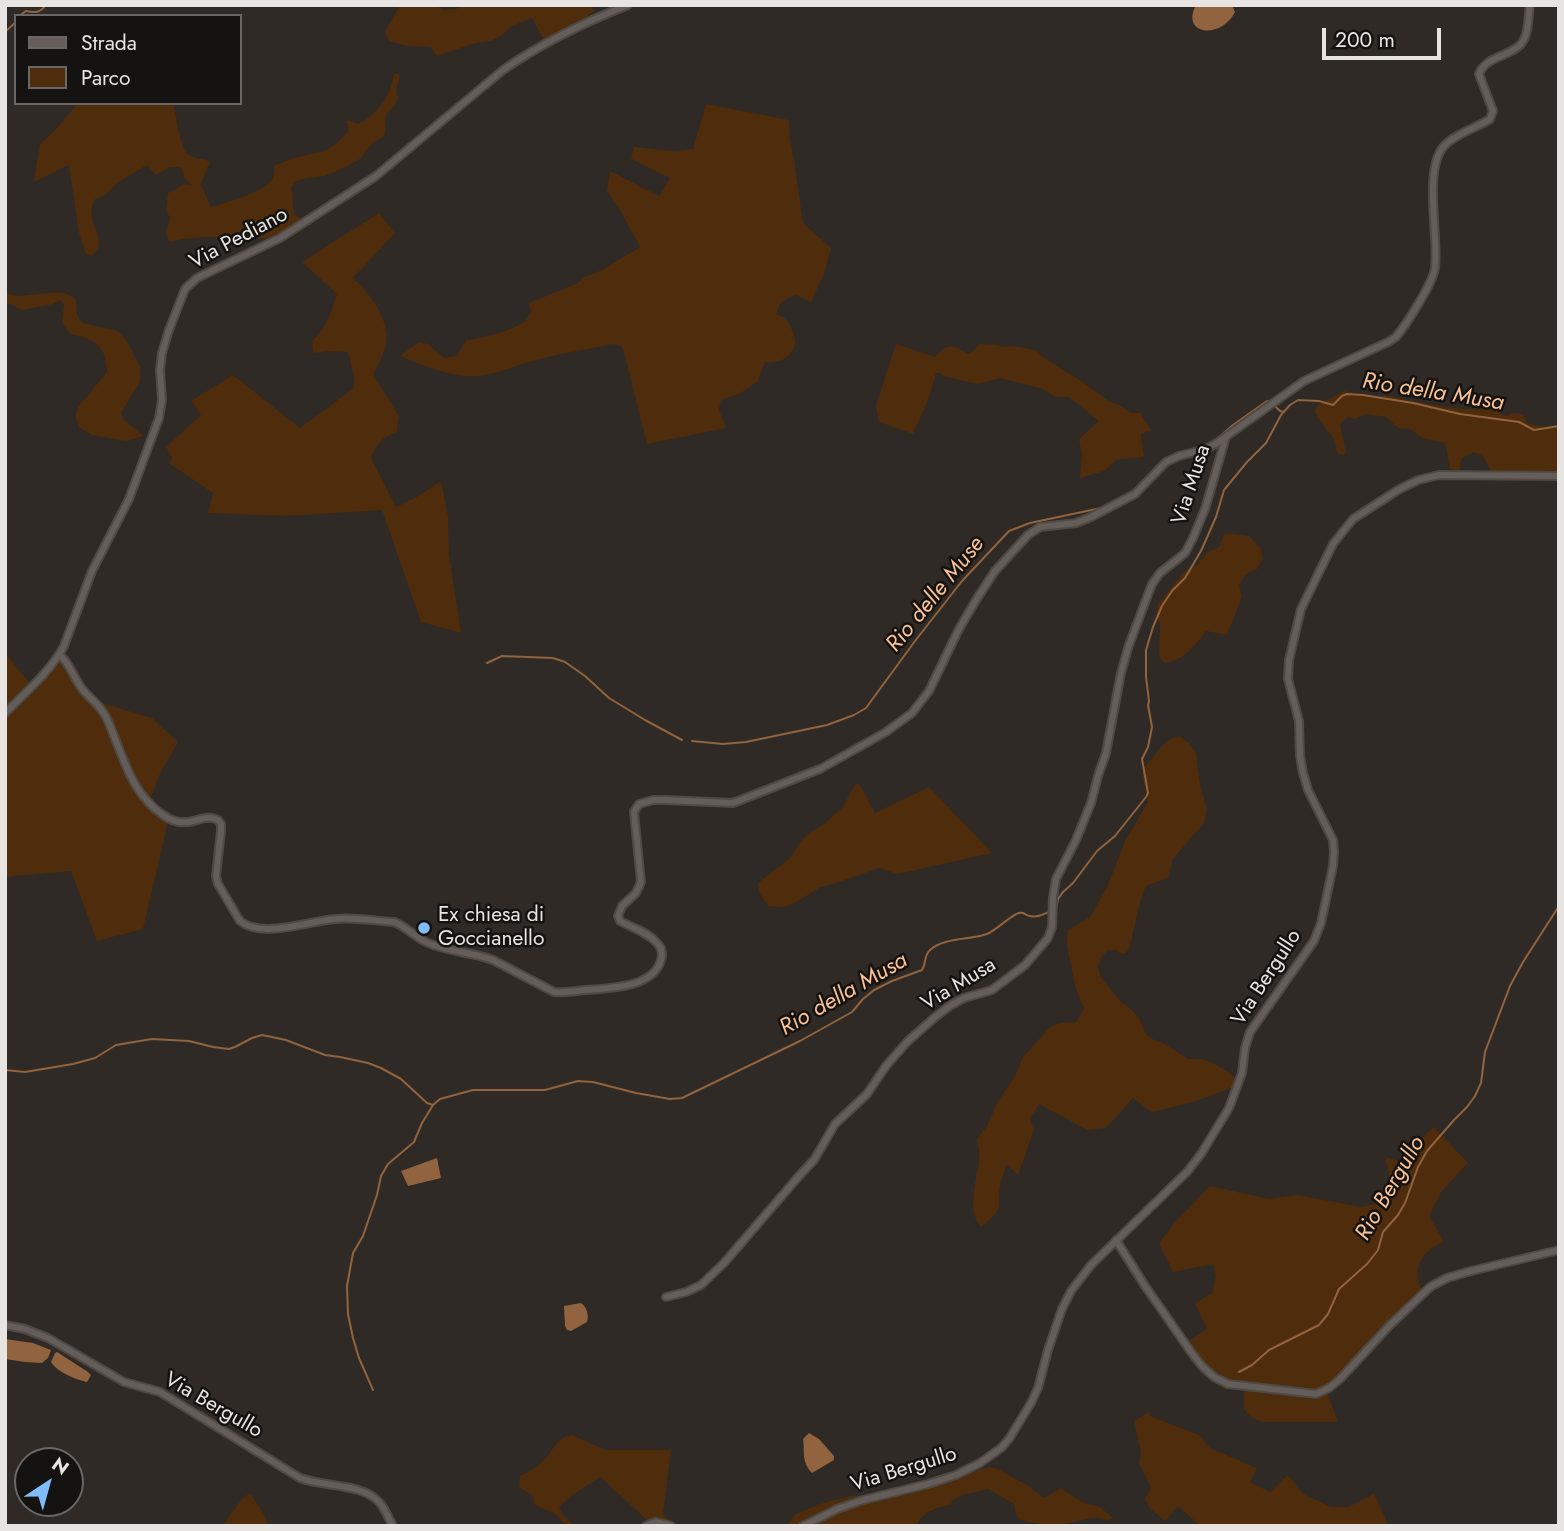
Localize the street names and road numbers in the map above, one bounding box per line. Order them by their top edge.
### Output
street label: Via Pediano [186,203,292,275]
street label: Via Musa [1167,442,1217,528]
street label: Via Bergullo [1227,925,1307,1031]
street label: Via Musa [917,953,1001,1017]
street label: Via Bergullo [159,1368,267,1444]
street label: Via Bergullo [848,1442,960,1498]

